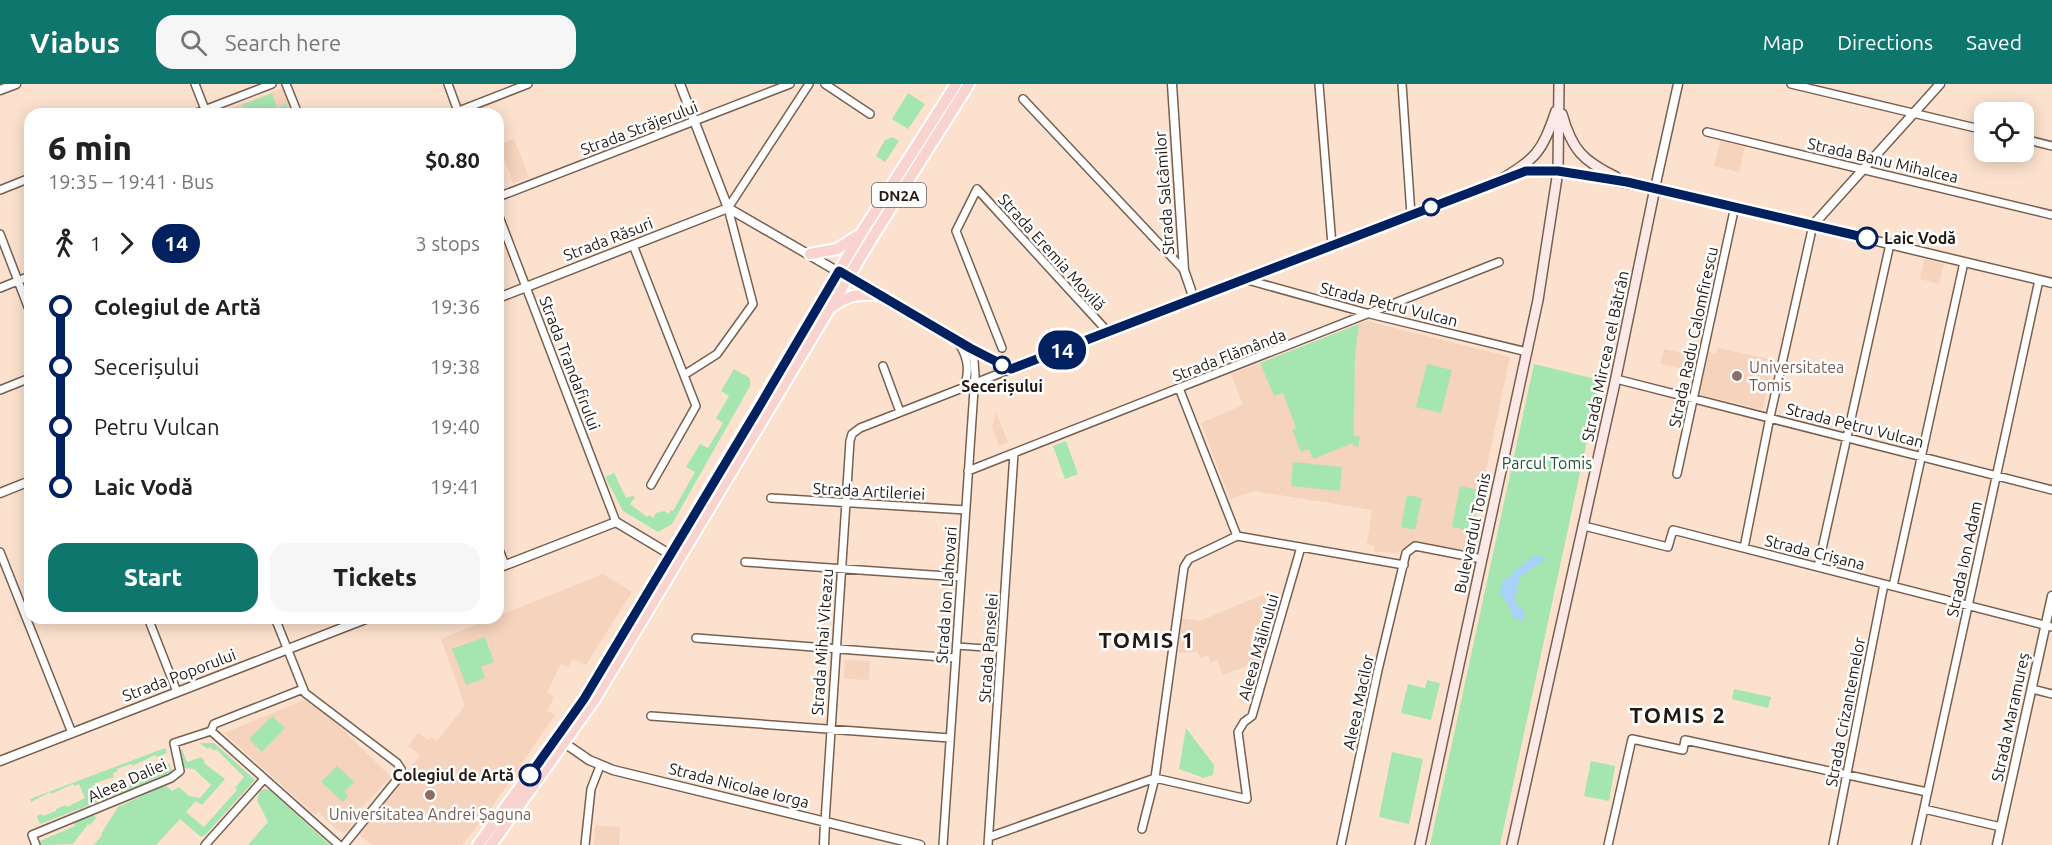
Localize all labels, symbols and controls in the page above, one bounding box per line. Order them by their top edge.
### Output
search box [156,15,576,69]
icon: search [177,26,210,59]
text: Viabus [30,27,120,58]
text: Search here [225,30,341,55]
text: Map [1763,30,1804,54]
text: Directions [1837,30,1933,54]
text: Saved [1966,30,2022,54]
street label: Strada Străjerului [578,97,700,159]
map controls [1974,102,2034,162]
button: locate [1974,102,2034,162]
text: 6 min [48,129,132,166]
street label: Strada Salcâmilor [1151,131,1177,255]
street label: Strada Banu Mihalcea [1806,134,1960,186]
text: $0.80 [425,147,480,172]
text: 19:35 – 19:41 · Bus [48,170,214,193]
road number: DN2A [872,183,926,207]
street label: Strada Eremia Movilă [995,190,1109,314]
unlabelled marker [1422,198,1440,216]
street label: Strada Răsuri [561,214,655,264]
icon: walk [48,227,81,260]
icon: forward [110,227,143,260]
marker: Laic Vodă [1856,227,1878,249]
place label: Laic Vodă [1884,229,1956,247]
text: 14 [164,231,188,255]
text: 1 [90,232,101,255]
text: 3 stops [416,232,480,255]
street label: Strada Radu Calomfirescu [1665,245,1721,429]
street label: Strada Mircea cel Bătrân [1578,269,1632,443]
street label: Strada Petru Vulcan [1318,278,1460,330]
text: Colegiul de Artă [94,294,261,319]
street label: Strada Trandafirului [536,294,604,432]
text: 19:36 [430,295,480,318]
street label: Strada Flămânda [1170,325,1288,385]
line badge: 14 [1035,330,1089,370]
text: 14 [1050,338,1074,362]
text: Secerișului [94,354,199,379]
text: 19:38 [430,355,480,378]
marker: Secerișului [993,356,1011,374]
place label: Universitatea Tomis [1749,358,1844,394]
marker: Universitatea Tomis [1730,369,1744,383]
place label: Secerișului [961,377,1043,396]
street label: Strada Petru Vulcan [1784,399,1926,451]
text: Petru Vulcan [94,414,219,439]
text: 19:40 [430,415,480,438]
park label: Parcul Tomis [1502,454,1592,472]
street label: Bulevardul Tomis [1450,471,1494,595]
text: Laic Vodă [94,474,193,499]
text: 19:41 [430,475,480,498]
street label: Strada Artileriei [812,479,926,503]
street label: Strada Ion Adam [1943,499,1985,619]
street label: Strada Ion Lahovari [932,526,960,664]
street label: Strada Crișana [1763,531,1867,573]
button: Start [48,543,258,612]
button: Tickets [270,543,480,612]
street label: Strada Mihai Viteazu [808,568,836,716]
street label: Aleea Mălinului [1234,592,1282,702]
street label: Strada Panselei [975,593,1001,703]
district label: TOMIS 1 [1099,627,1195,652]
street label: Strada Crizantemelor [1822,636,1868,788]
street label: Strada Poporului [120,645,238,705]
street label: Strada Maramureș [1988,651,2032,783]
street label: Aleea Macilor [1339,653,1377,751]
district label: TOMIS 2 [1630,702,1726,727]
street label: Aleea Daliei [85,755,169,805]
street label: Strada Nicolae Iorga [667,759,811,811]
marker: Colegiul de Artă [519,764,541,786]
place label: Colegiul de Artă [393,766,514,784]
marker: Universitatea Andrei Șaguna [423,788,437,802]
place label: Universitatea Andrei Șaguna [329,805,531,823]

